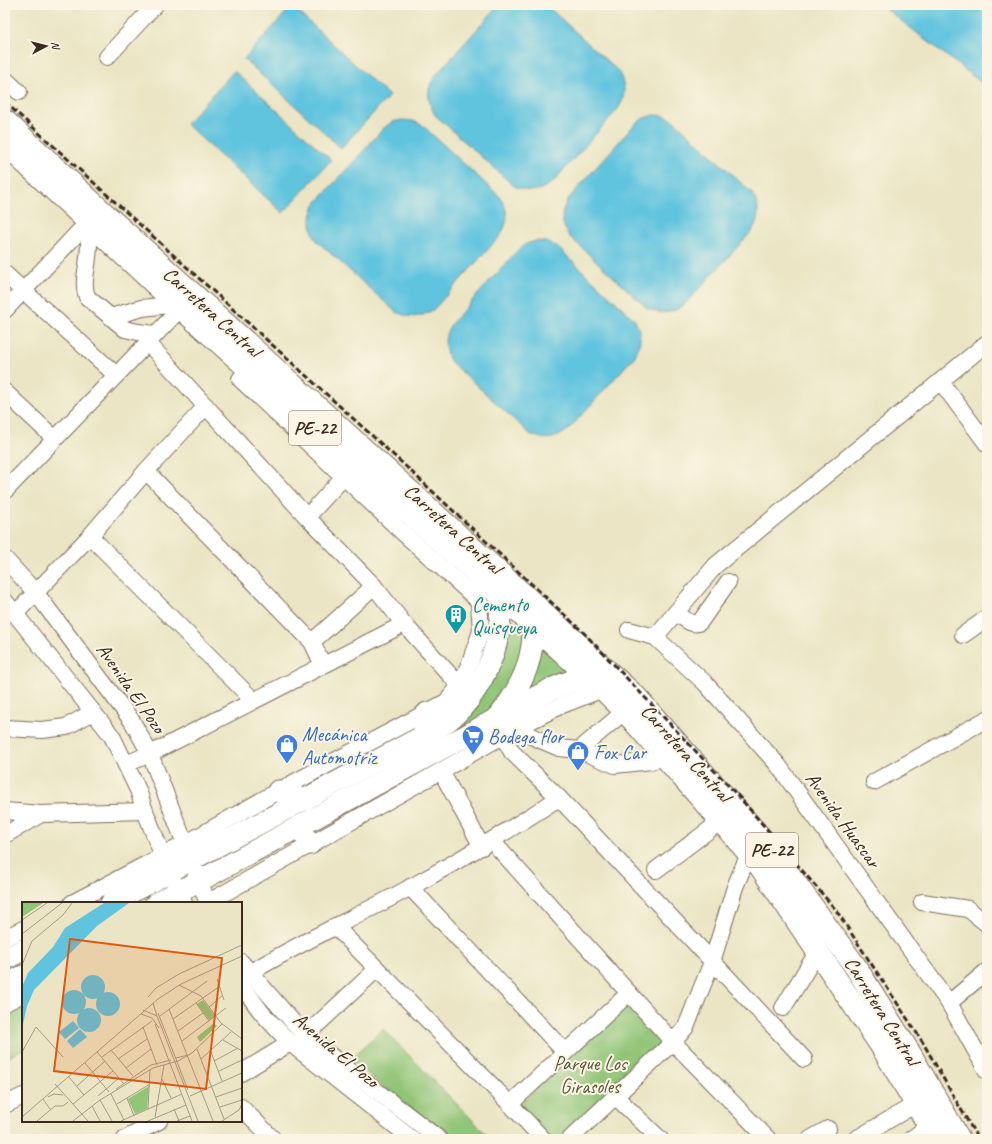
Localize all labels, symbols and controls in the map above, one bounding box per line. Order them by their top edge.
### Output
north arrow [26,26,66,66]
text: N [49,41,64,51]
street label: Carretera Central [158,261,269,365]
road number: PE-22 [289,411,341,445]
street label: Carretera Central [399,478,510,582]
place label: Cemento Quisqueya [472,592,538,640]
building icon: Cemento Quisqueya [443,602,469,635]
street label: Avenida El Pozo [91,638,172,740]
street label: Carretera Central [635,699,739,810]
place label: Mecánica Automotriz [302,722,378,770]
supermarket icon: Bodega flor [460,723,486,756]
place label: Bodega flor [488,724,565,749]
shop icon: Mecánica Automotriz [274,732,300,765]
shop icon: Fox Car [565,739,591,772]
place label: Fox Car [594,740,648,765]
street label: Avenida Huascar [800,767,887,874]
road number: PE-22 [746,833,798,867]
inset map [22,902,242,1122]
street label: Carretera Central [839,952,927,1073]
street label: Avenida El Pozo [288,1007,386,1094]
park label: Parque Los Girasoles [553,1051,629,1099]

